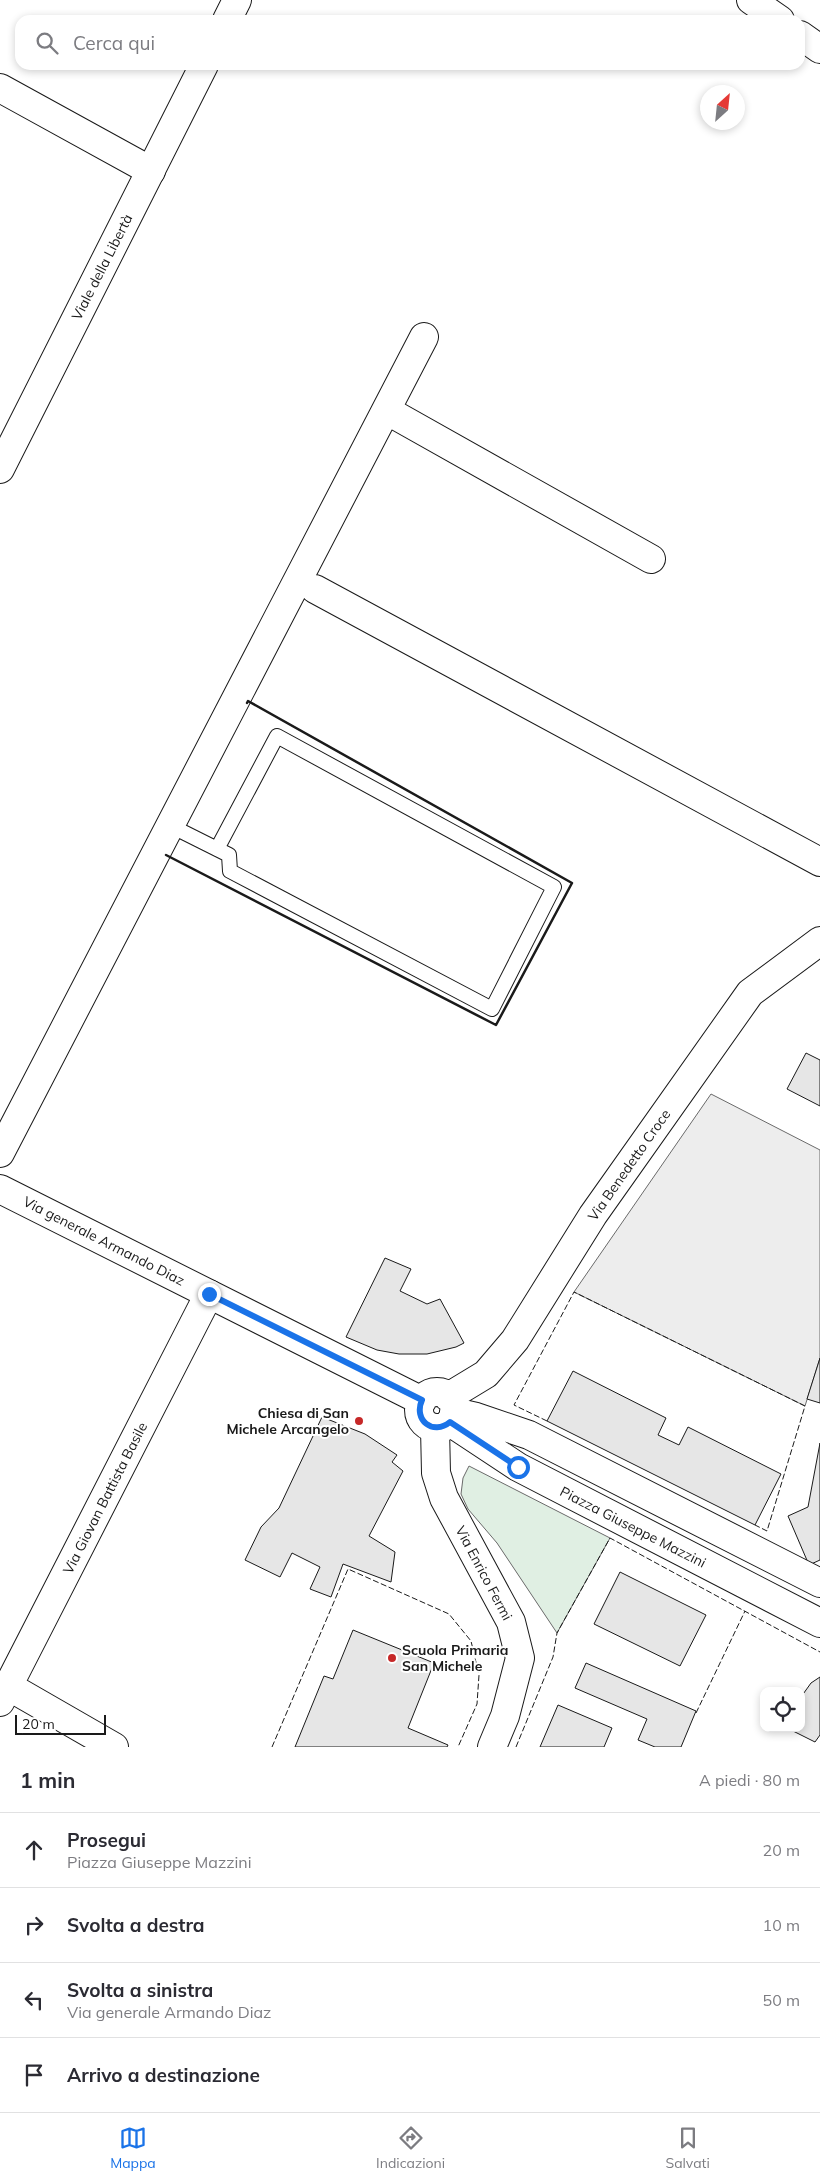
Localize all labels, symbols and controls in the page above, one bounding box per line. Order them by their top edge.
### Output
search box [15,15,805,70]
icon: search [33,29,61,57]
text: Cerca qui [73,31,155,55]
north arrow [700,85,745,130]
street label: Viale della Libertà [68,211,136,323]
street label: Via Benedetto Croce [584,1106,674,1224]
street label: Via generale Armando Diaz [20,1192,188,1290]
route end [198,1283,221,1306]
place label: Chiesa di San Michele Arcangelo [226,1404,349,1438]
marker: Chiesa di San Michele Arcangelo [353,1415,365,1427]
street label: Via Giovan Battista Basile [59,1419,151,1577]
route start [507,1456,530,1479]
street label: Piazza Giuseppe Mazzini [557,1482,709,1572]
street label: Via Enrico Fermi [452,1523,516,1623]
place label: Scuola Primaria San Michele [402,1641,508,1675]
marker: Scuola Primaria San Michele [386,1652,398,1664]
map controls [760,1687,805,1732]
button: locate [760,1687,805,1732]
scale bar [15,1712,106,1735]
text: 20 m [22,1715,55,1733]
text: 1 min [20,1767,75,1793]
text: A piedi · 80 m [699,1770,800,1790]
text: Prosegui [67,1828,146,1852]
icon: ahead [20,1836,48,1864]
text: 20 m [763,1840,800,1860]
text: Piazza Giuseppe Mazzini [67,1852,252,1872]
icon: right [20,1911,48,1939]
text: Svolta a destra [67,1913,205,1937]
text: 10 m [763,1915,800,1935]
text: Svolta a sinistra [67,1978,213,2002]
icon: left [20,1986,48,2014]
text: 50 m [763,1990,800,2010]
text: Via generale Armando Diaz [67,2002,271,2022]
icon: arrive [20,2061,48,2089]
text: Arrivo a destinazione [67,2063,260,2087]
tab: Mappa [110,2124,156,2172]
tab: Indicazioni [376,2124,445,2172]
tab: Salvati [665,2124,710,2172]

